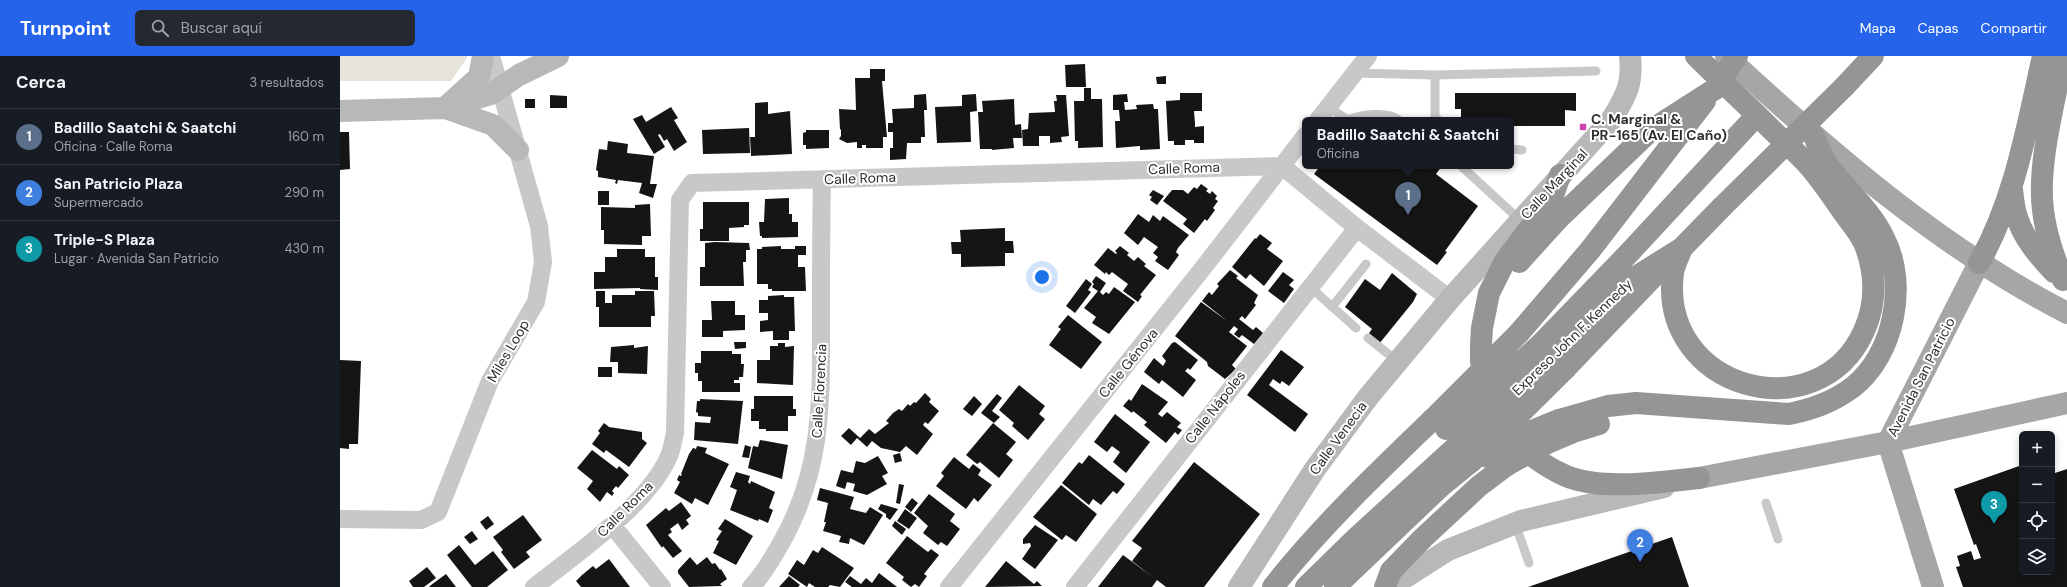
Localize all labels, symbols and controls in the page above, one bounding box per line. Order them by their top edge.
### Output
search box [135,10,415,46]
text: Turnpoint [20,16,111,41]
icon: search [149,17,171,39]
text: Buscar aquí [181,18,262,38]
text: Mapa [1860,19,1896,37]
text: Capas [1918,19,1959,37]
text: Compartir [1981,19,2047,37]
text: Cerca [16,71,66,93]
text: 3 resultados [249,74,324,91]
place label: C. Marginal & PR-165 (Av. El Caño) [1591,110,1727,144]
popup [1302,117,1514,169]
text: Badillo Saatchi & Saatchi [54,118,236,138]
marker: C. Marginal & PR-165 (Av. El Caño) [1578,122,1588,132]
text: Badillo Saatchi & Saatchi [1317,125,1499,145]
text: 1 [27,128,31,145]
text: 160 m [288,128,324,145]
text: Oficina · Calle Roma [54,138,173,155]
text: Oficina [1317,145,1359,162]
street label: Calle Marginal [1517,145,1591,223]
street label: Calle Roma [1148,158,1220,178]
street label: Calle Roma [824,168,896,188]
text: San Patricio Plaza [54,174,183,194]
pin: 1 [1395,182,1421,215]
text: 2 [25,184,33,201]
text: 290 m [285,184,324,201]
text: Supermercado [54,194,143,211]
text: Triple-S Plaza [54,230,155,250]
text: 3 [25,240,33,257]
text: 430 m [284,240,324,257]
text: Lugar · Avenida San Patricio [54,250,219,267]
your location [1032,267,1052,287]
street label: Expreso John F. Kennedy [1508,275,1636,399]
street label: Avenida San Patricio [1883,314,1959,440]
street label: Miles Loop [483,316,533,386]
street label: Calle Génova [1094,324,1162,402]
street label: Calle Florencia [808,343,830,439]
street label: Calle Nápoles [1181,367,1249,447]
street label: Calle Venecia [1305,398,1371,478]
map controls [2019,431,2055,575]
button: + [2019,431,2055,467]
button: − [2019,467,2055,503]
street label: Calle Roma [593,477,657,541]
pin: 3 [1981,491,2007,524]
button: locate [2019,503,2055,539]
pin: 2 [1627,529,1653,562]
button: layers [2019,539,2055,575]

